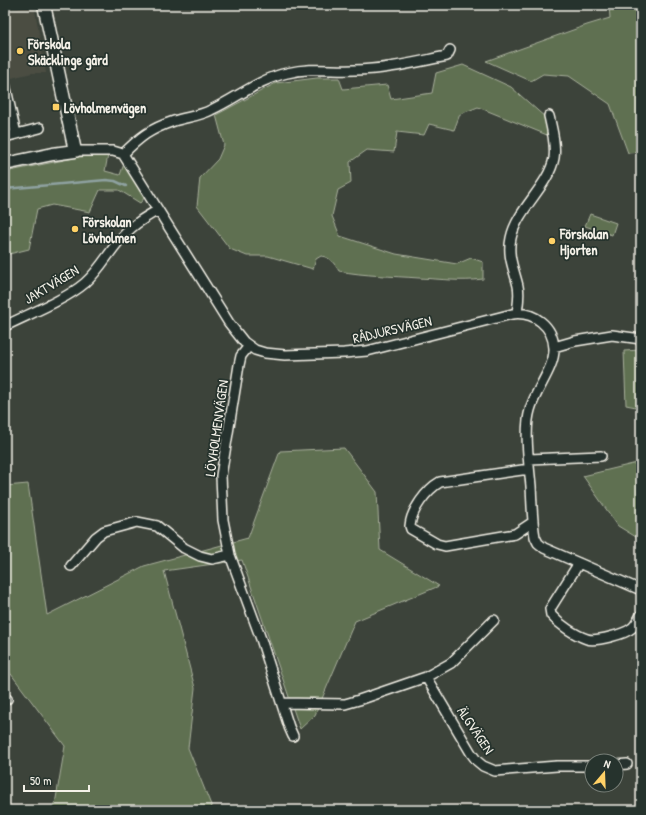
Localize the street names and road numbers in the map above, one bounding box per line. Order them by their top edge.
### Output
street label: JAKTVÄGEN [20,260,82,308]
street label: RÅDJURSVÄGEN [351,311,433,347]
street label: LÖVHOLMENVÄGEN [200,378,232,478]
street label: ÄLGVÄGEN [453,702,499,758]

